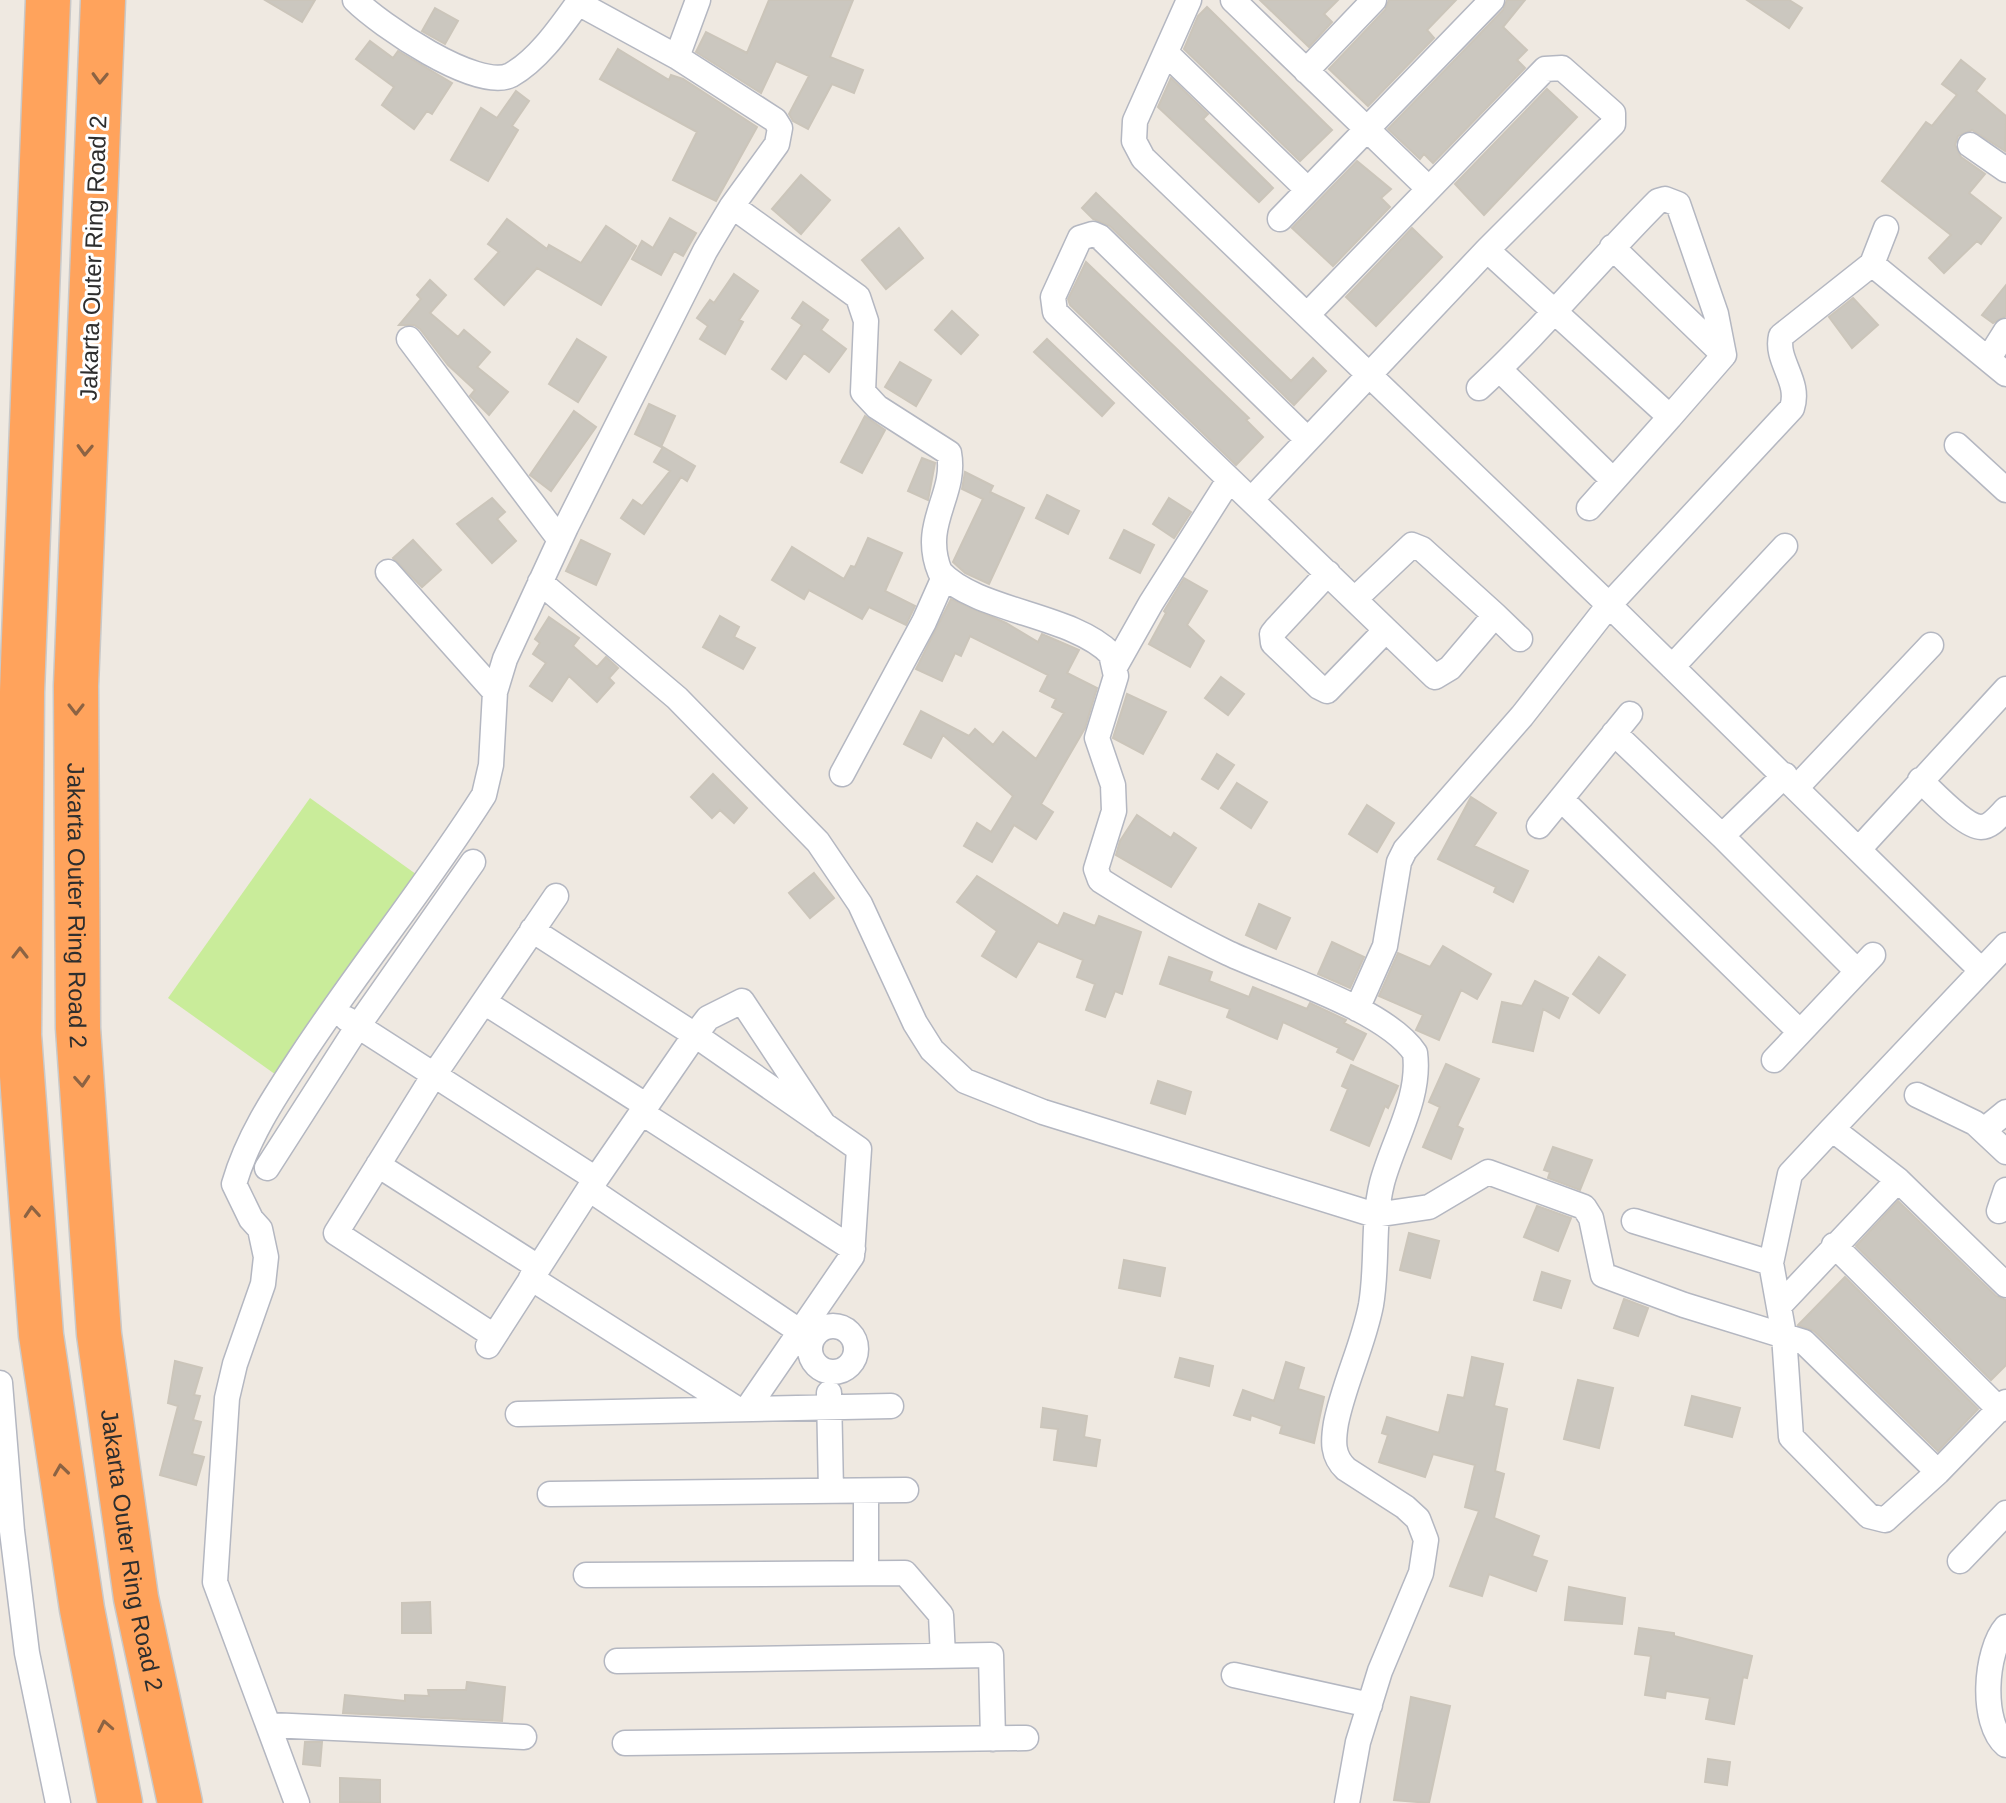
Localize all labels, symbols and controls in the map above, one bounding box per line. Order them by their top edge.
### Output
one-way arrow [92,72,109,85]
street label: Jakarta Outer Ring Road 2 [75,115,111,401]
one-way arrow [77,444,94,457]
one-way arrow [67,703,85,716]
street label: Jakarta Outer Ring Road 2 [63,763,93,1049]
one-way arrow [11,946,29,959]
one-way arrow [73,1075,90,1088]
one-way arrow [24,1205,41,1218]
street label: Jakarta Outer Ring Road 2 [96,1407,169,1694]
one-way arrow [53,1463,70,1477]
one-way arrow [97,1720,114,1734]

